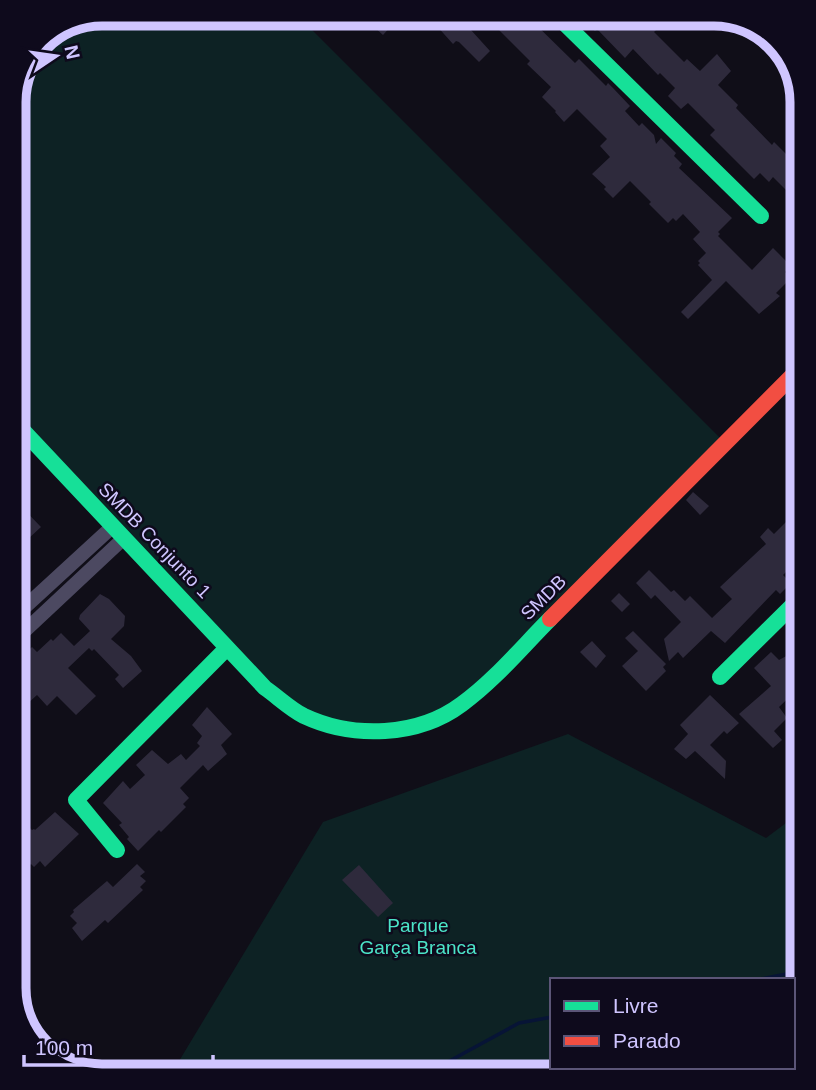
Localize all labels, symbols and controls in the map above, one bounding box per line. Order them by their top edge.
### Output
north arrow [21,21,91,91]
text: N [60,43,84,61]
street label: SMDB Conjunto 1 [94,478,215,602]
street label: SMDB [517,571,570,624]
park label: Parque Garça Branca [359,915,477,958]
legend [550,978,795,1069]
text: Livre [613,994,659,1017]
scale bar [24,1024,214,1068]
text: Parado [613,1029,681,1052]
text: 100 m [35,1036,93,1059]

